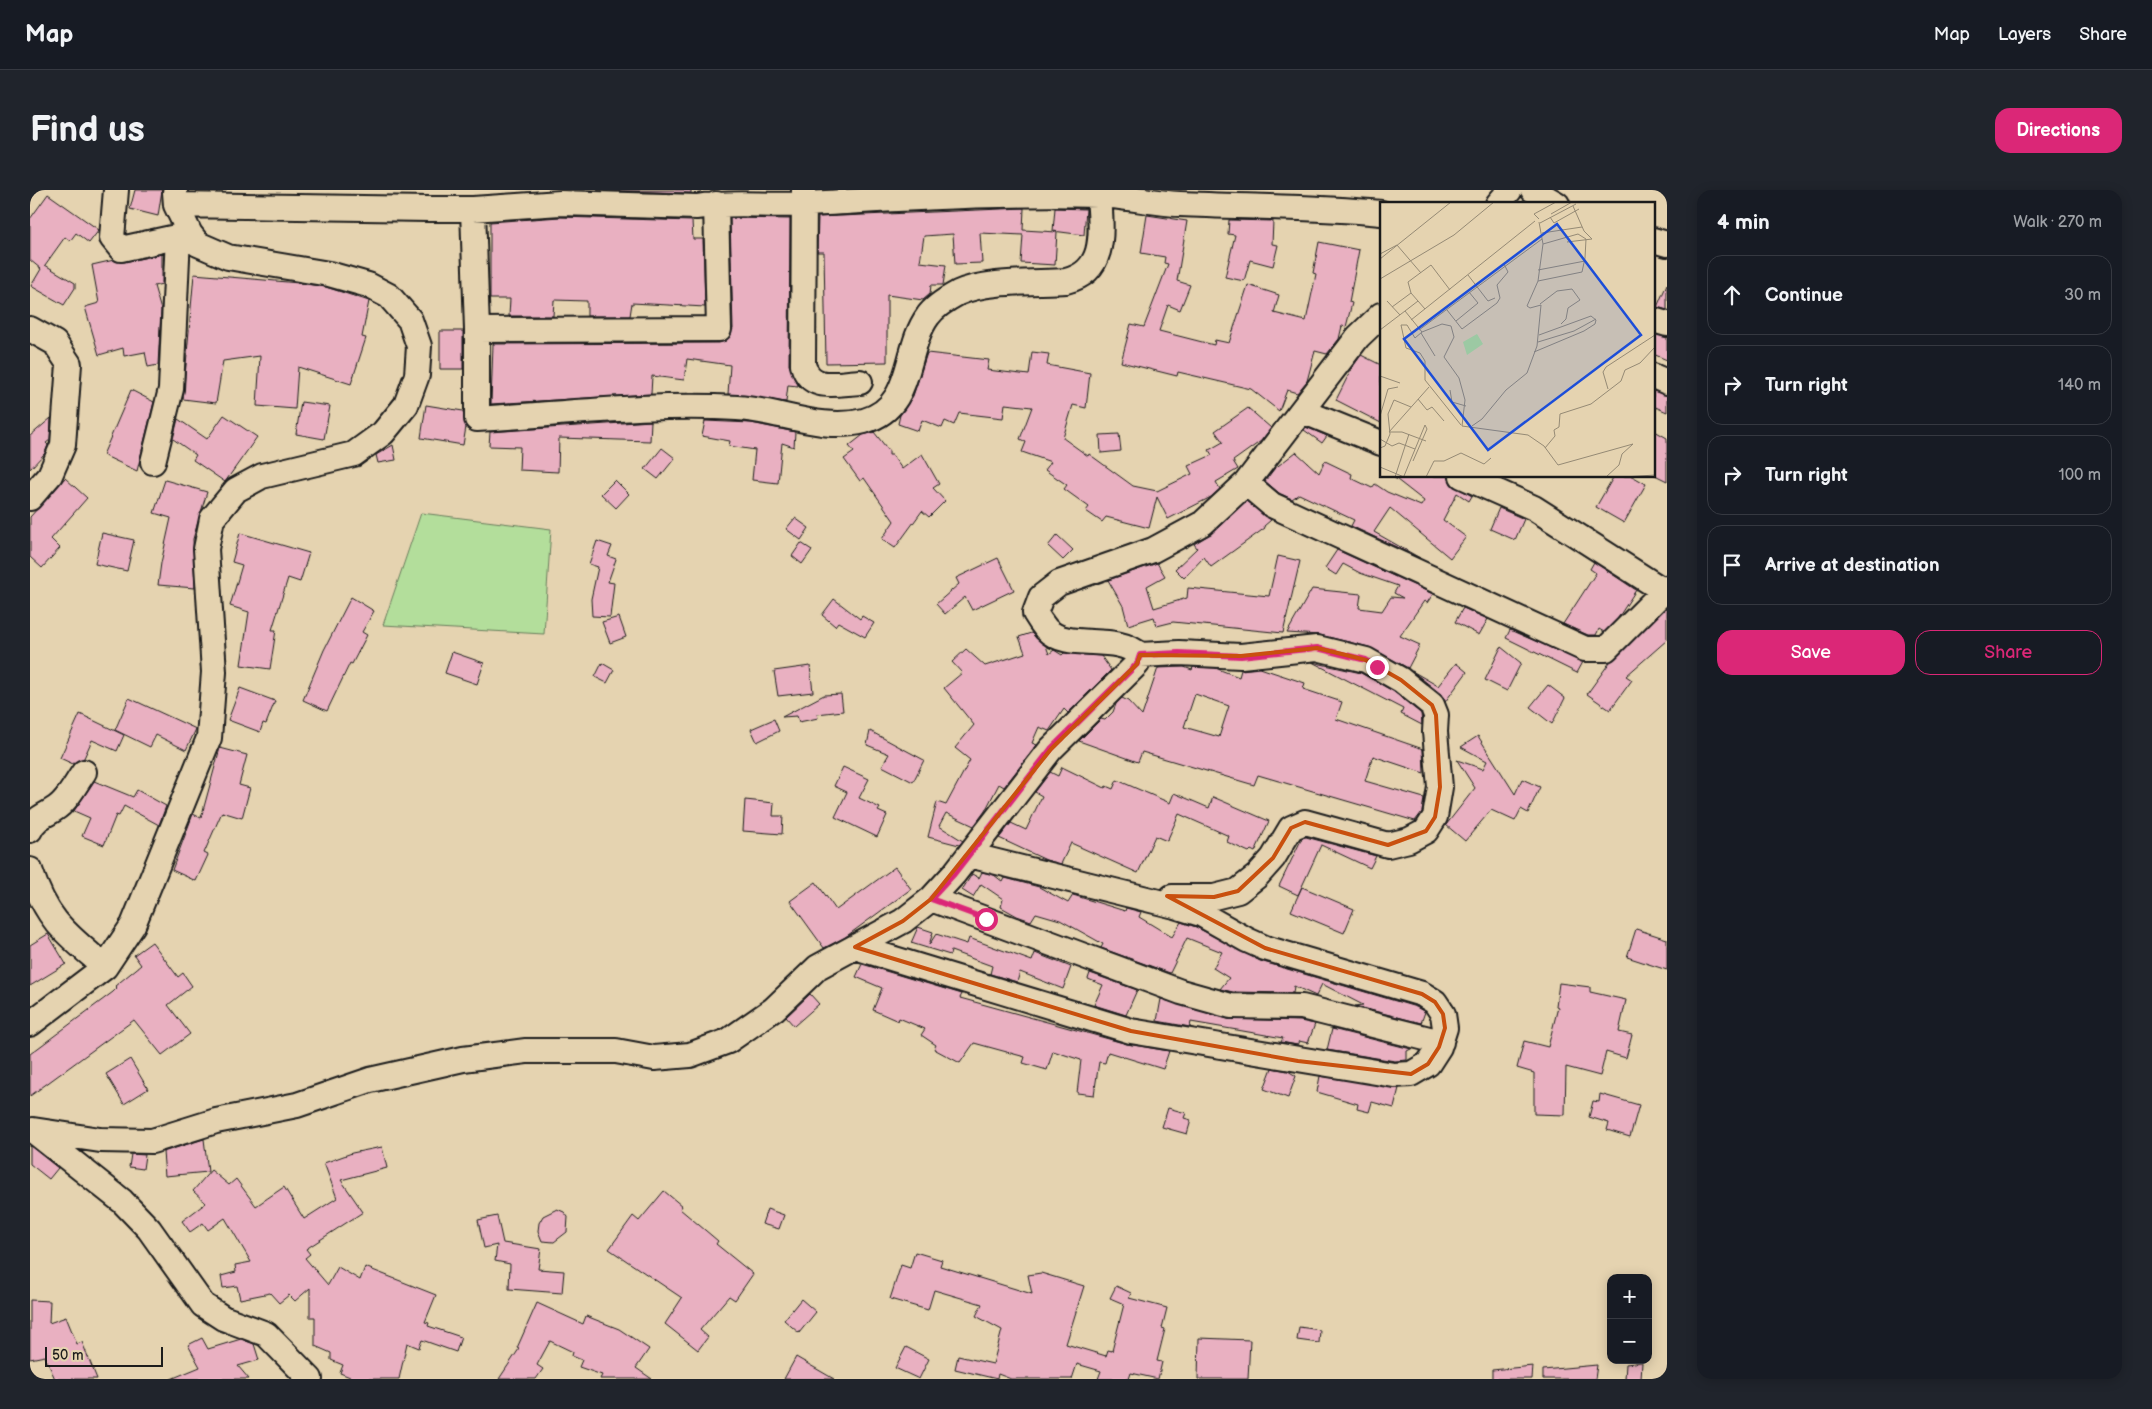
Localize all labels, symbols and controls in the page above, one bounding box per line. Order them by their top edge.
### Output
text: Map [25,20,73,49]
text: Map [1934,24,1970,45]
text: Layers [1998,24,2051,45]
text: Share [2079,24,2127,45]
button: Directions [1995,108,2122,153]
text: Find us [30,109,145,152]
inset map [1380,202,1654,478]
text: 4 min [1717,210,1770,235]
text: Walk · 270 m [2013,213,2102,232]
icon: ahead [1718,281,1746,309]
text: Continue [1765,284,1843,307]
text: 30 m [2064,286,2101,305]
icon: right [1718,371,1746,399]
text: Turn right [1765,374,1848,397]
text: 140 m [2058,376,2101,395]
icon: right [1718,461,1746,489]
text: Turn right [1765,464,1848,487]
text: 100 m [2058,466,2101,485]
icon: arrive [1718,551,1746,579]
text: Arrive at destination [1765,554,1940,577]
button: Save [1717,630,1905,675]
button: Share [1915,630,2102,675]
route end [1366,656,1389,679]
route start [975,908,998,931]
map controls [1607,1274,1652,1364]
button: + [1607,1274,1652,1319]
button: − [1607,1319,1652,1364]
scale bar [45,1344,162,1367]
text: 50 m [52,1347,84,1364]

